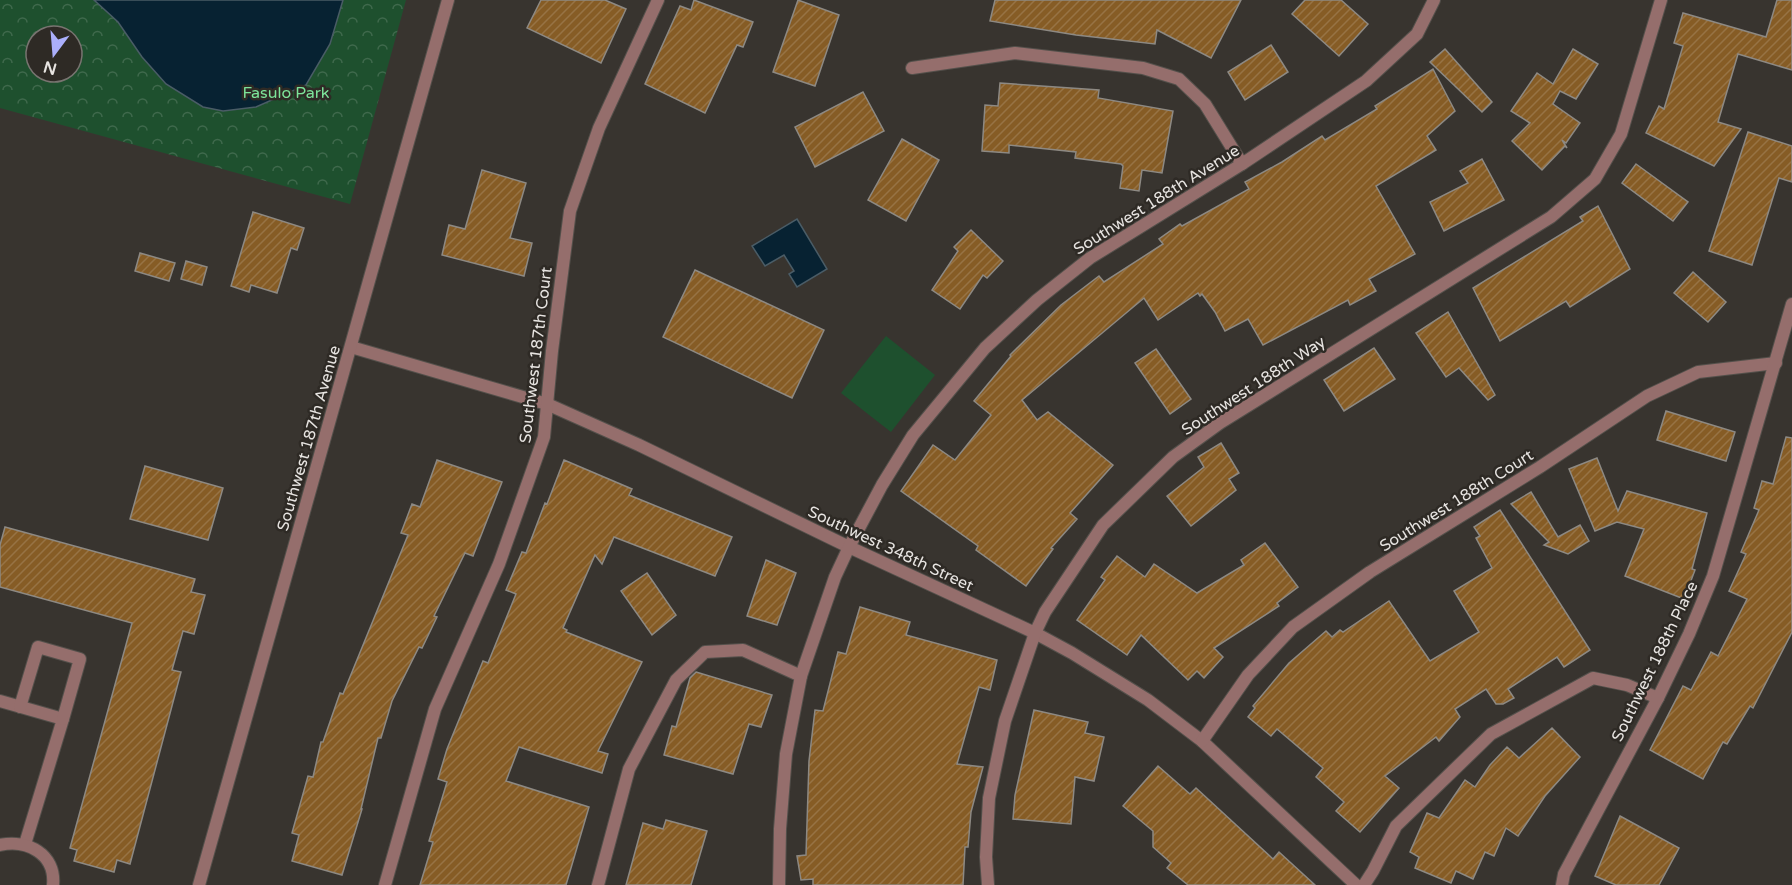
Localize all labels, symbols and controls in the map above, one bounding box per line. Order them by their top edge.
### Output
north arrow [24,24,84,84]
text: N [41,56,59,79]
park label: Fasulo Park [243,83,330,103]
street label: Southwest 188th Avenue [1070,141,1243,259]
street label: Southwest 187th Court [515,266,557,444]
street label: Southwest 188th Way [1178,332,1330,440]
street label: Southwest 187th Avenue [273,343,345,533]
street label: Southwest 188th Court [1376,445,1537,556]
street label: Southwest 348th Street [805,502,977,596]
street label: Southwest 188th Place [1607,578,1702,745]

